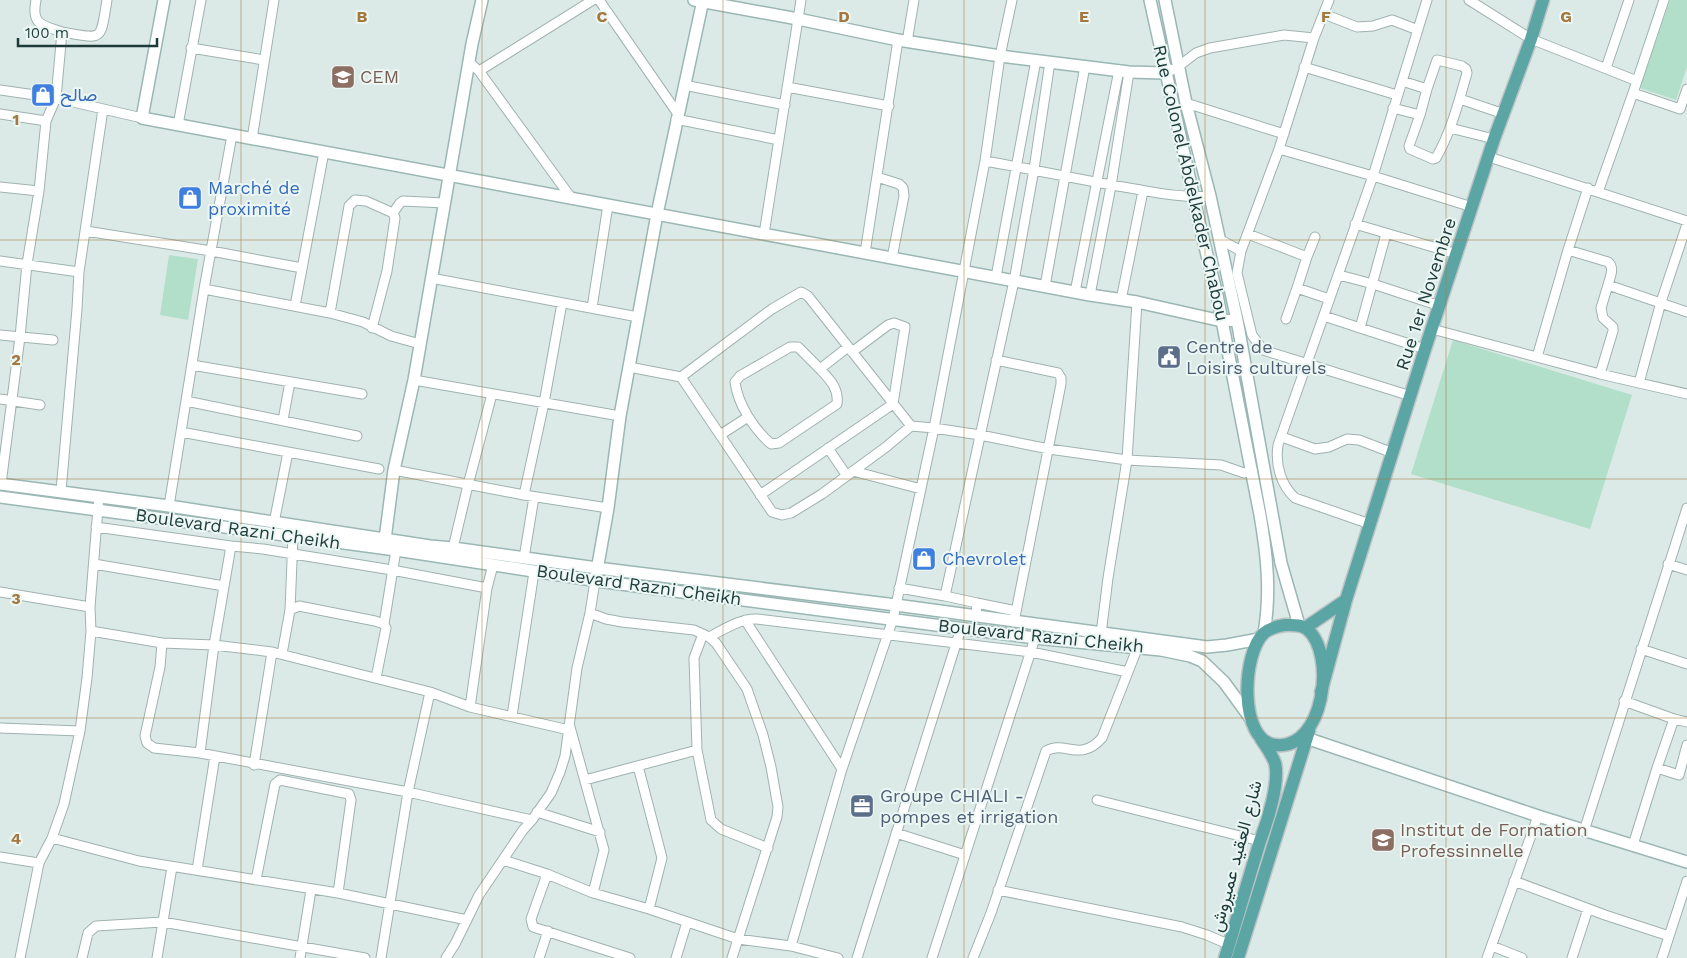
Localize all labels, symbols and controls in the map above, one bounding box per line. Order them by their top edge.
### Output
text: B [357,7,368,26]
text: C [597,7,608,26]
text: D [838,7,850,26]
text: E [1079,7,1089,26]
text: F [1321,7,1331,26]
text: G [1560,7,1572,26]
scale bar [18,15,156,47]
text: 100 m [25,24,69,42]
street label: Rue Colonel Abdelkader Chabou [1149,43,1234,323]
school or university icon: CEM [330,64,356,90]
place label: CEM [360,66,399,87]
shop icon: صالح [30,82,56,108]
place label: صالح [60,84,97,107]
text: 1 [13,110,19,129]
place label: Marché de proximité [208,177,300,219]
shop icon: Marché de proximité [177,185,203,211]
street label: Rue 1er Novembre [1391,215,1460,373]
place label: Centre de Loisirs culturels [1186,336,1326,378]
public building icon: Centre de Loisirs culturels [1156,344,1182,370]
text: 2 [11,350,21,369]
street label: Boulevard Razni Cheikh [134,504,342,553]
shop icon: Chevrolet [911,546,937,572]
place label: Chevrolet [942,548,1026,569]
street label: Boulevard Razni Cheikh [535,560,743,609]
text: 3 [11,589,21,608]
street label: Boulevard Razni Cheikh [937,614,1145,657]
street label: شارع العقيد عميروش [1205,778,1268,934]
place label: Groupe CHIALI - pompes et irrigation [880,785,1058,827]
office icon: Groupe CHIALI - pompes et irrigation [849,793,875,819]
place label: Institut de Formation Professinnelle [1400,819,1588,861]
school or university icon: Institut de Formation Professinnelle [1370,827,1396,853]
text: 4 [11,829,21,848]

